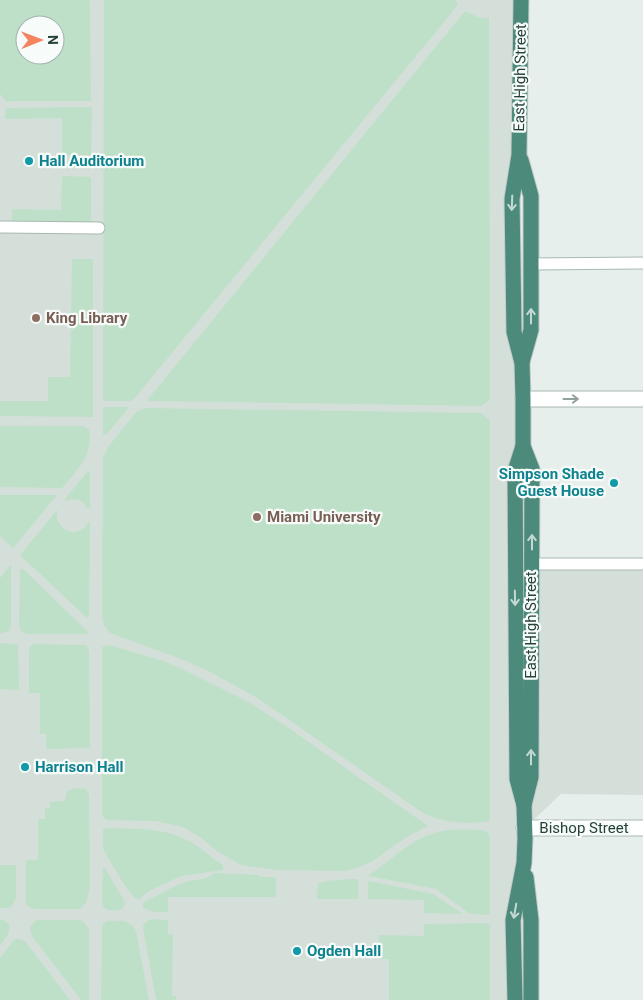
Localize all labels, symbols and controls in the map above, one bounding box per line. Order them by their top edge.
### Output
north arrow [15,15,65,65]
street label: East High Street [510,24,530,132]
text: N [45,35,61,45]
place label: Hall Auditorium [39,152,144,170]
marker: Hall Auditorium [23,155,35,167]
one-way arrow [508,195,517,211]
one-way arrow [526,308,536,324]
place label: King Library [46,309,128,327]
marker: King Library [30,312,42,324]
one-way arrow [563,394,579,404]
place label: Simpson Shade Guest House [499,465,604,500]
marker: Simpson Shade Guest House [608,477,620,489]
place label: Miami University [267,508,381,526]
marker: Miami University [251,511,263,523]
one-way arrow [527,534,537,550]
street label: East High Street [522,571,540,679]
one-way arrow [510,590,520,606]
one-way arrow [526,749,536,766]
place label: Harrison Hall [35,758,123,776]
marker: Harrison Hall [19,761,31,773]
street label: Bishop Street [539,819,629,837]
one-way arrow [510,903,519,919]
place label: Ogden Hall [307,942,381,960]
marker: Ogden Hall [291,945,303,957]

